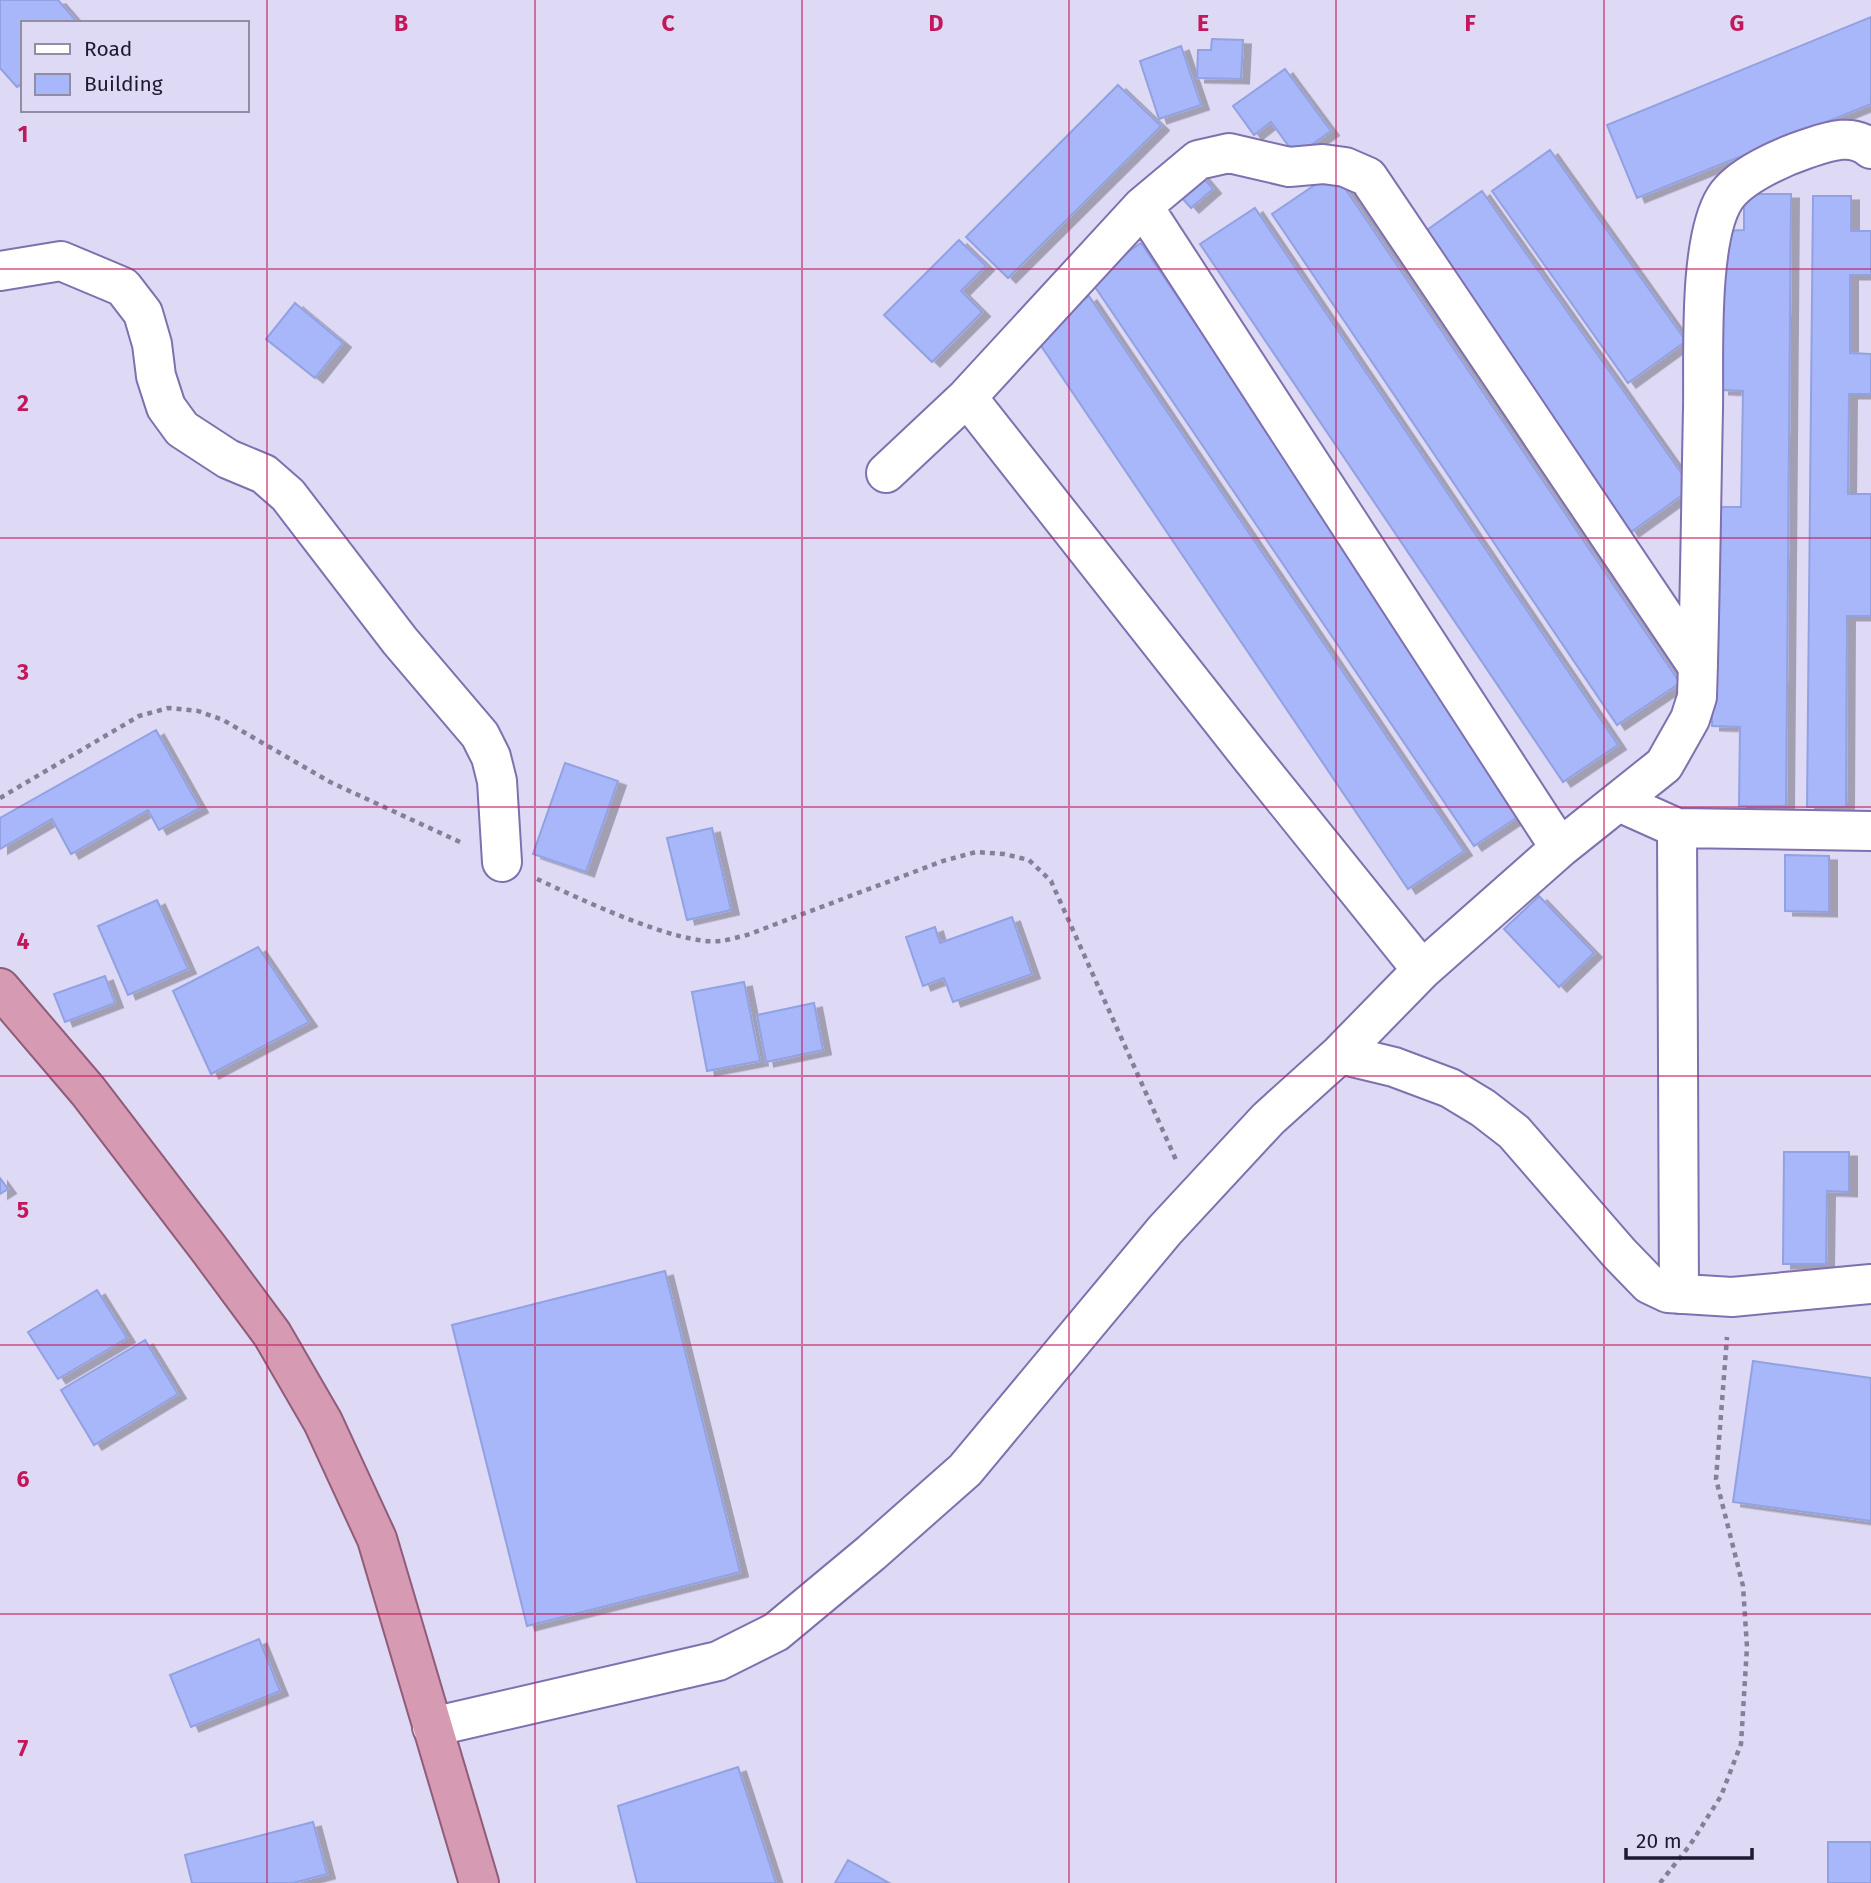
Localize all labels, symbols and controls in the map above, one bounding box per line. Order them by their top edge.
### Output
text: B [394,9,408,37]
text: C [661,9,675,37]
text: D [929,9,944,37]
text: E [1197,9,1209,37]
text: F [1464,9,1476,37]
text: G [1730,9,1744,37]
legend [21,21,248,112]
text: Road [84,36,132,62]
text: Building [84,71,163,97]
text: 1 [18,120,28,148]
text: 2 [17,389,29,417]
text: 3 [16,658,29,686]
text: 4 [17,927,30,955]
text: 5 [17,1196,29,1224]
text: 6 [17,1465,30,1493]
text: 7 [18,1734,29,1762]
scale bar [1626,1816,1752,1860]
text: 20 m [1636,1828,1682,1854]

